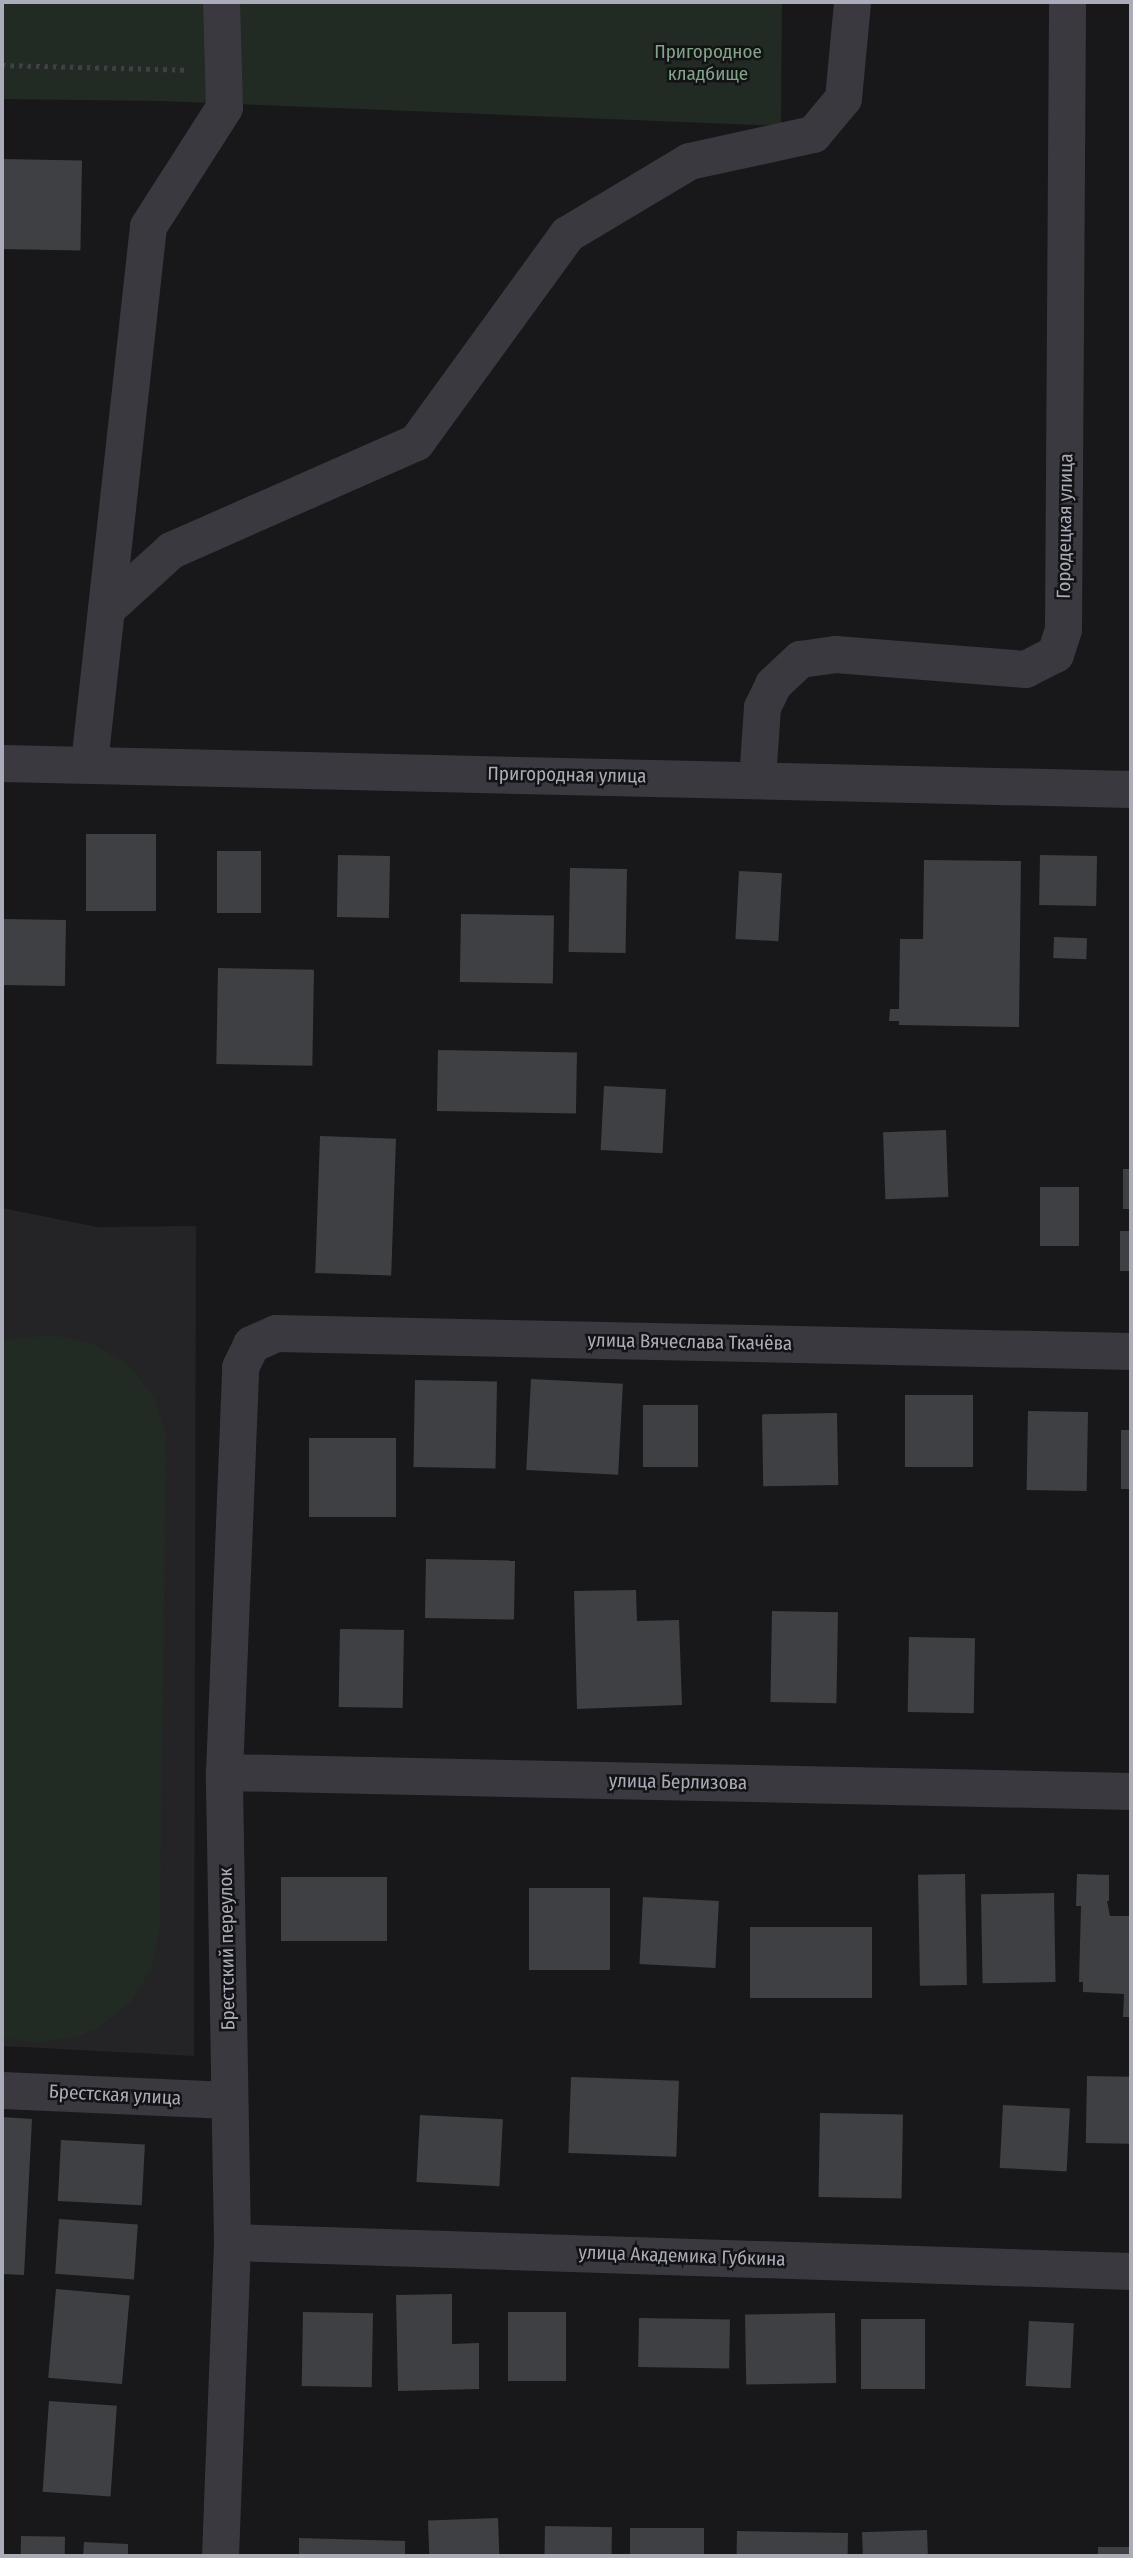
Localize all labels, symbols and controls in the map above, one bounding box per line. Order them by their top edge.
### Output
park label: Пригородное кладбище [654,41,762,85]
street label: Городецкая улица [1052,453,1078,599]
street label: Пригородная улица [487,762,647,788]
street label: улица Вячеслава Ткачёва [588,1329,792,1355]
street label: улица Берлизова [609,1769,747,1795]
street label: Брестский переулок [214,1868,240,2030]
street label: Брестская улица [48,2080,182,2110]
street label: улица Академика Губкина [578,2241,786,2271]

